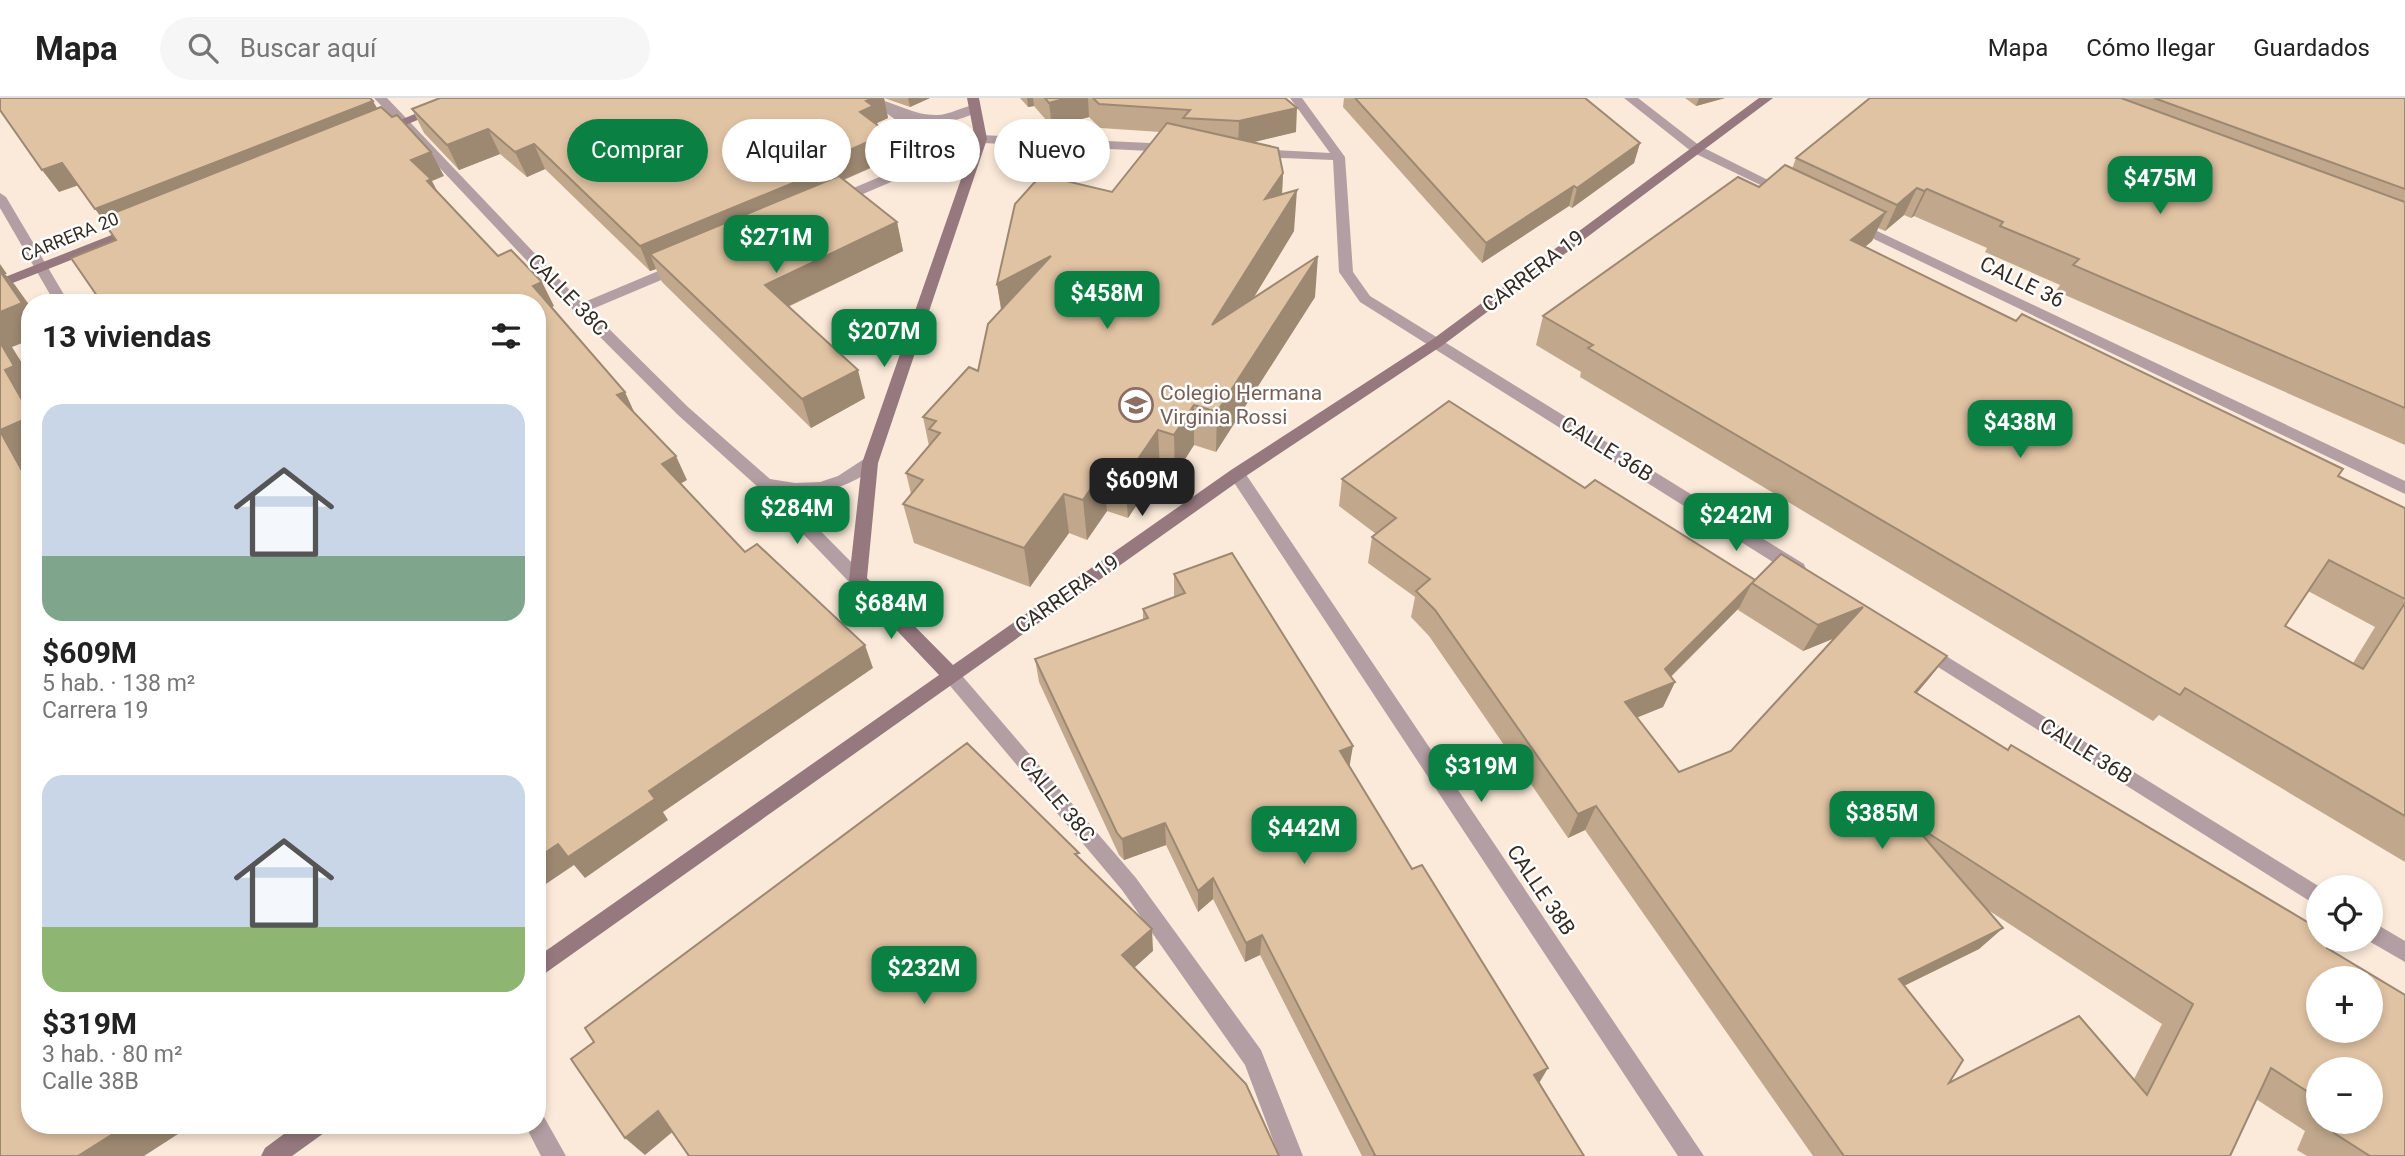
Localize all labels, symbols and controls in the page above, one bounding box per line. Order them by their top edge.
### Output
search box [160,17,650,80]
text: Mapa [35,29,118,68]
icon: search [184,29,222,67]
text: Buscar aquí [240,33,376,63]
text: Mapa [1988,34,2048,62]
text: Cómo llegar [2086,34,2215,62]
text: Guardados [2253,34,2370,62]
chip: Comprar [567,119,708,182]
chip: Alquilar [722,119,851,182]
chip: Filtros [865,119,980,182]
chip: Nuevo [994,119,1110,182]
pin: $475M [2111,156,2209,216]
text: $475M [2124,165,2196,192]
street label: CARRERA 20 [18,207,122,266]
pin: $271M [727,216,825,275]
text: $271M [740,224,812,251]
street label: CARRERA 19 [1478,225,1588,317]
street label: CALLE 38C [523,249,613,341]
street label: CALLE 36 [1976,251,2068,313]
pin: $458M [1058,272,1156,331]
text: $458M [1071,280,1143,307]
pin: $207M [835,310,933,369]
icon: filters [487,317,525,355]
text: $207M [848,318,920,345]
text: 13 viviendas [42,319,212,354]
place label: Colegio Hermana Virginia Rossi [1160,381,1322,429]
school or university icon: Colegio Hermana Virginia Rossi [1117,386,1155,424]
pin: $438M [1971,400,2069,460]
text: $438M [1984,409,2056,436]
street label: CALLE 36B [1557,411,1657,487]
icon: home [221,449,347,575]
pin: $609M [1093,458,1191,518]
text: $609M [1106,467,1178,494]
pin: $284M [748,486,846,546]
pin: $242M [1687,494,1785,553]
text: $284M [761,495,833,522]
text: $242M [1700,502,1772,529]
street label: CARRERA 19 [1011,550,1123,638]
pin: $684M [842,582,940,641]
text: $684M [855,590,927,617]
text: $609M [42,635,137,670]
text: 5 hab. · 138 m² [42,670,195,697]
text: Carrera 19 [42,697,148,724]
street label: CALLE 36B [2036,713,2136,789]
pin: $319M [1432,744,1530,804]
street label: CALLE 38C [1014,751,1100,847]
text: $319M [1445,753,1517,780]
pin: $385M [1833,792,1931,851]
text: $385M [1846,800,1918,827]
pin: $442M [1255,806,1353,866]
text: $442M [1268,815,1340,842]
icon: home [221,820,347,946]
street label: CALLE 38B [1502,840,1580,940]
map controls [2306,875,2383,1134]
button: locate [2306,875,2383,952]
pin: $232M [875,946,973,1006]
text: $232M [888,955,960,982]
button: + [2306,966,2383,1043]
text: $319M [42,1006,137,1041]
text: 3 hab. · 80 m² [42,1041,182,1068]
button: − [2306,1057,2383,1134]
text: Calle 38B [42,1068,139,1095]

